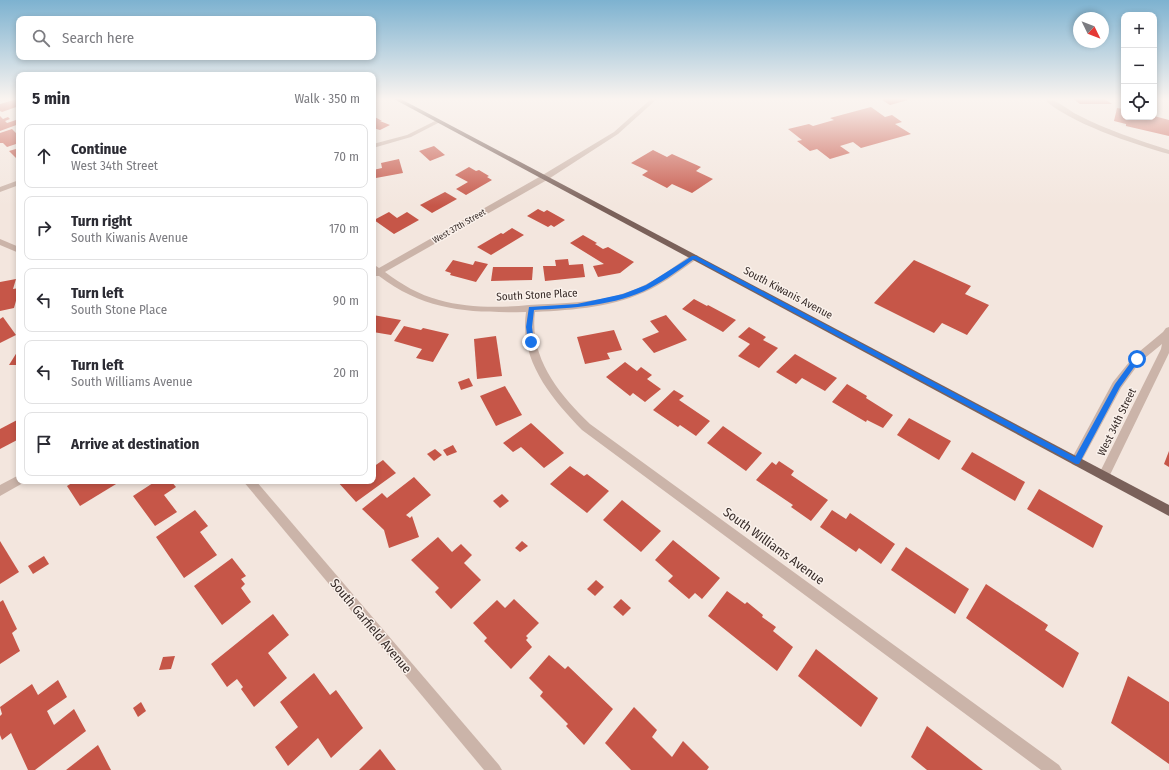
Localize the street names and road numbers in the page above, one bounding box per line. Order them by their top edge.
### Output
street label: West 37th Street [431,207,487,245]
street label: South Kiwanis Avenue [741,264,835,322]
street label: South Stone Place [496,286,578,304]
street label: West 34th Street [1095,386,1139,458]
street label: South Williams Avenue [720,504,828,588]
street label: South Garfield Avenue [327,576,415,676]

